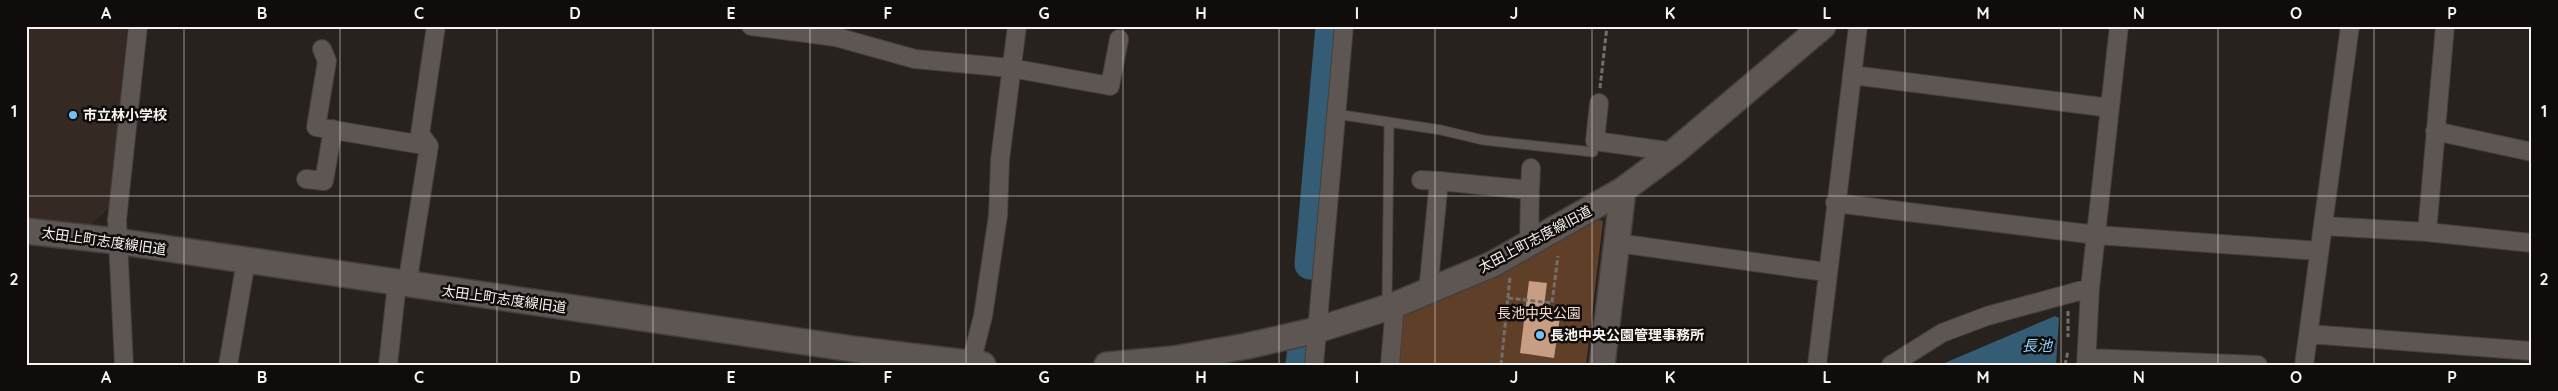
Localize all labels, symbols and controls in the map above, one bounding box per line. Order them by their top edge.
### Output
text: A [101,3,112,23]
text: B [257,3,267,23]
text: C [414,3,424,23]
text: D [569,3,581,23]
text: E [726,3,736,23]
text: F [884,3,893,23]
text: G [1038,3,1050,23]
text: H [1195,3,1207,23]
text: I [1355,3,1359,23]
text: J [1510,3,1518,23]
text: K [1665,3,1675,23]
text: L [1823,3,1832,23]
text: M [1976,3,1990,23]
text: N [2133,3,2145,23]
text: O [2290,3,2302,23]
text: P [2447,3,2457,23]
text: 1 [11,101,17,121]
text: 1 [2541,101,2547,121]
place label: 市立林小学校 [83,106,167,124]
marker: 市立林小学校 [67,109,79,121]
street label: 太田上町志度線旧道 [1475,201,1595,277]
street label: 太田上町志度線旧道 [40,223,168,259]
text: 2 [9,269,19,289]
text: 2 [2539,269,2549,289]
street label: 太田上町志度線旧道 [440,281,568,317]
park label: 長池中央公園 [1497,304,1581,322]
place label: 長池中央公園管理事務所 [1550,326,1704,344]
marker: 長池中央公園管理事務所 [1534,329,1546,341]
water label: 長池 [2022,336,2054,355]
text: A [101,367,112,387]
text: B [257,367,267,387]
text: C [414,367,424,387]
text: D [569,367,581,387]
text: E [726,367,736,387]
text: F [884,367,893,387]
text: G [1038,367,1050,387]
text: H [1195,367,1207,387]
text: I [1355,367,1359,387]
text: J [1510,367,1518,387]
text: K [1665,367,1675,387]
text: L [1823,367,1832,387]
text: M [1976,367,1990,387]
text: N [2133,367,2145,387]
text: O [2290,367,2302,387]
text: P [2447,367,2457,387]

